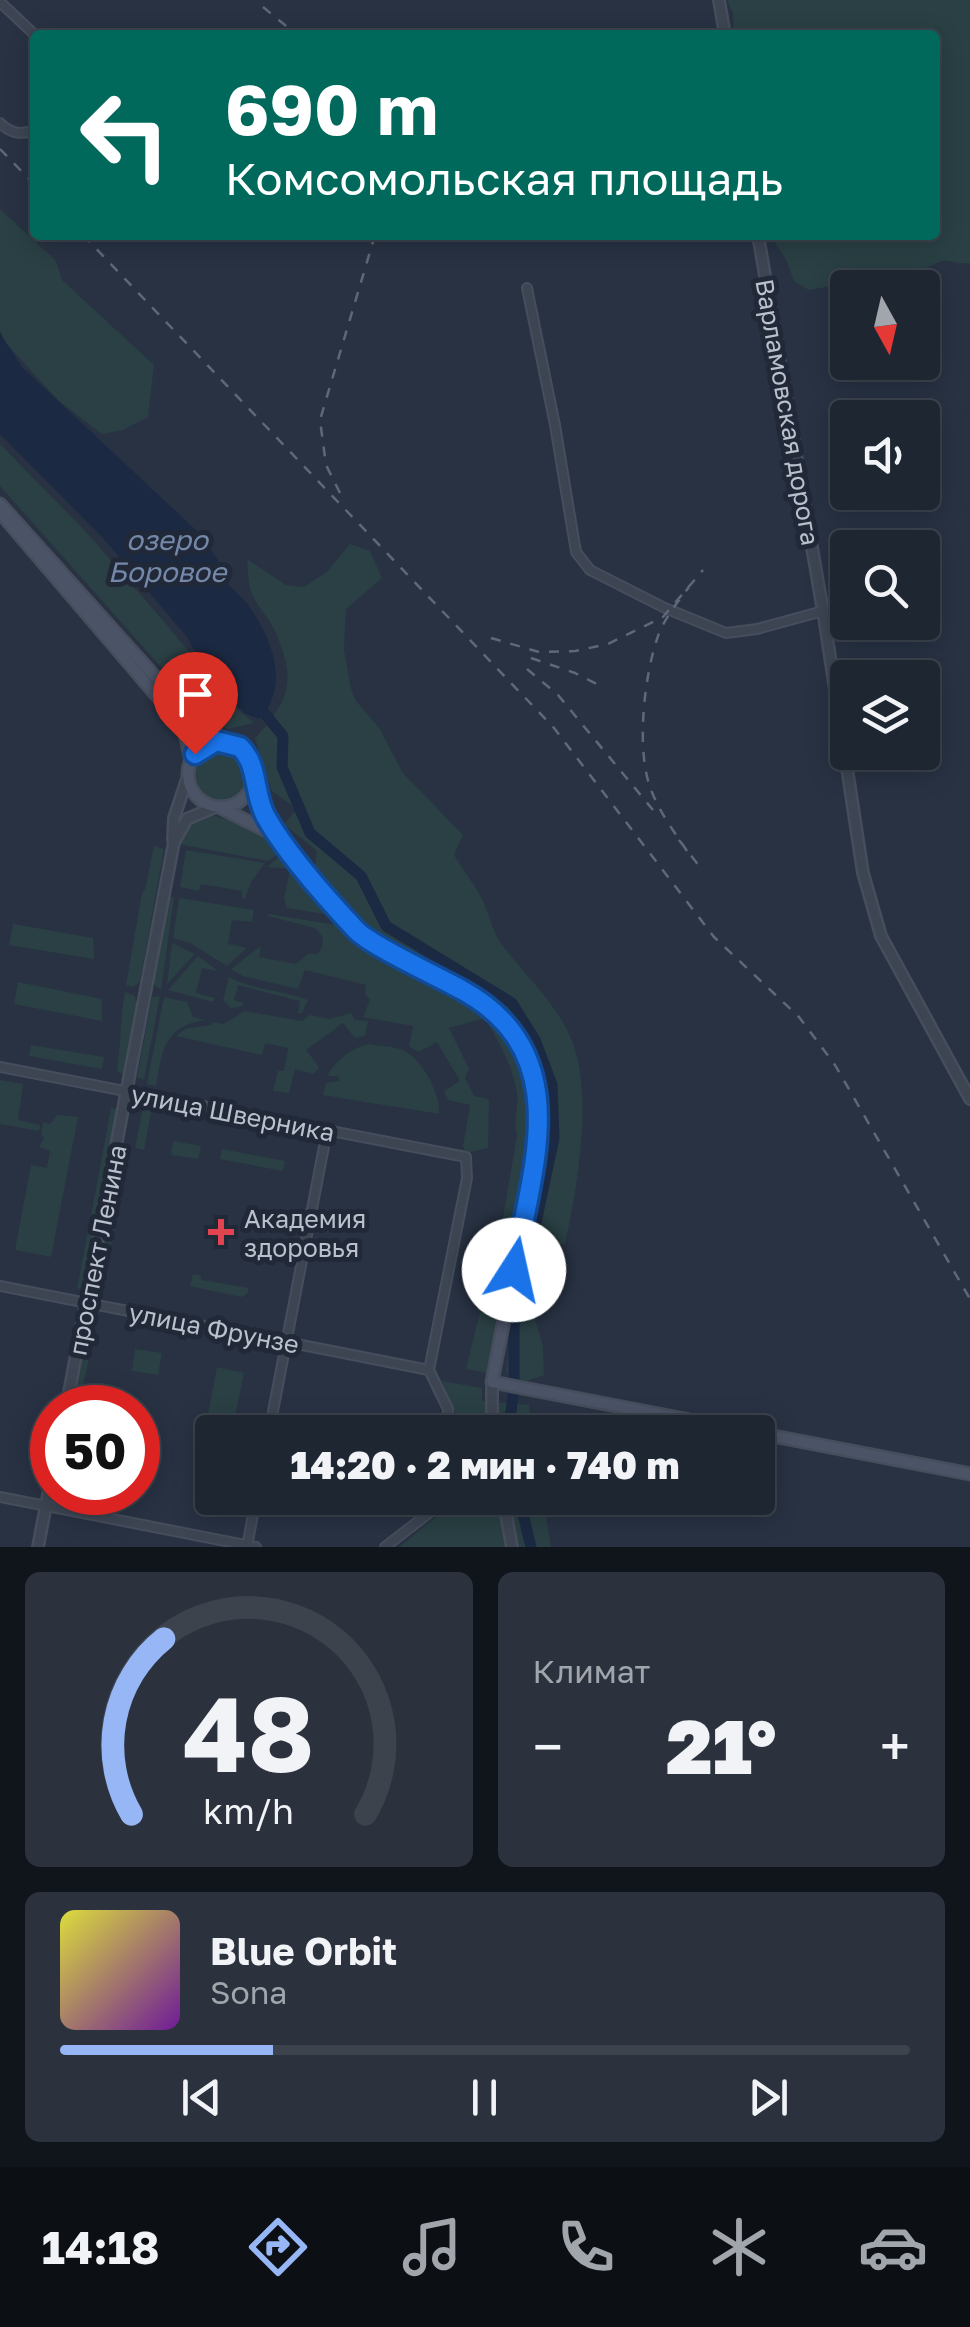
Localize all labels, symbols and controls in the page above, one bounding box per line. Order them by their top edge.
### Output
text: 690 m [225,66,438,150]
icon: left [60,70,190,200]
text: Комсомольская площадь [225,151,783,205]
north arrow [830,270,940,380]
map controls [830,270,940,770]
street label: Варламовская дорога [749,276,827,548]
button: sound [830,400,940,510]
water label: озеро Боровое [108,523,228,588]
button: search [830,530,940,640]
pin [153,652,238,755]
button: layers [830,660,940,770]
icon: arrive [168,667,223,722]
street label: улица Шверника [129,1078,337,1148]
street label: проспект Ленина [61,1142,133,1358]
place label: Академия здоровья [244,1203,366,1263]
position arrow [462,1218,566,1322]
marker: Академия здоровья [208,1219,234,1245]
street label: улица Фрунзе [126,1296,302,1360]
speed limit sign: 50 [30,1385,160,1515]
text: 14:20 · 2 мин · 740 m [290,1442,680,1487]
text: Климат [533,1652,650,1690]
text: 48 [183,1670,315,1795]
text: 21° [666,1700,776,1791]
text: − [533,1713,563,1779]
text: + [880,1713,910,1779]
text: km/h [203,1789,294,1832]
text: Blue Orbit [210,1928,397,1973]
text: Sona [210,1973,287,2011]
icon: previous [174,2070,229,2125]
icon: pause [457,2070,512,2125]
icon: next [741,2070,796,2125]
icon: directions [243,2212,313,2282]
icon: music [397,2212,467,2282]
icon: phone [551,2212,621,2282]
icon: climate [704,2212,774,2282]
icon: car [858,2212,928,2282]
text: 14:18 [42,2220,160,2274]

